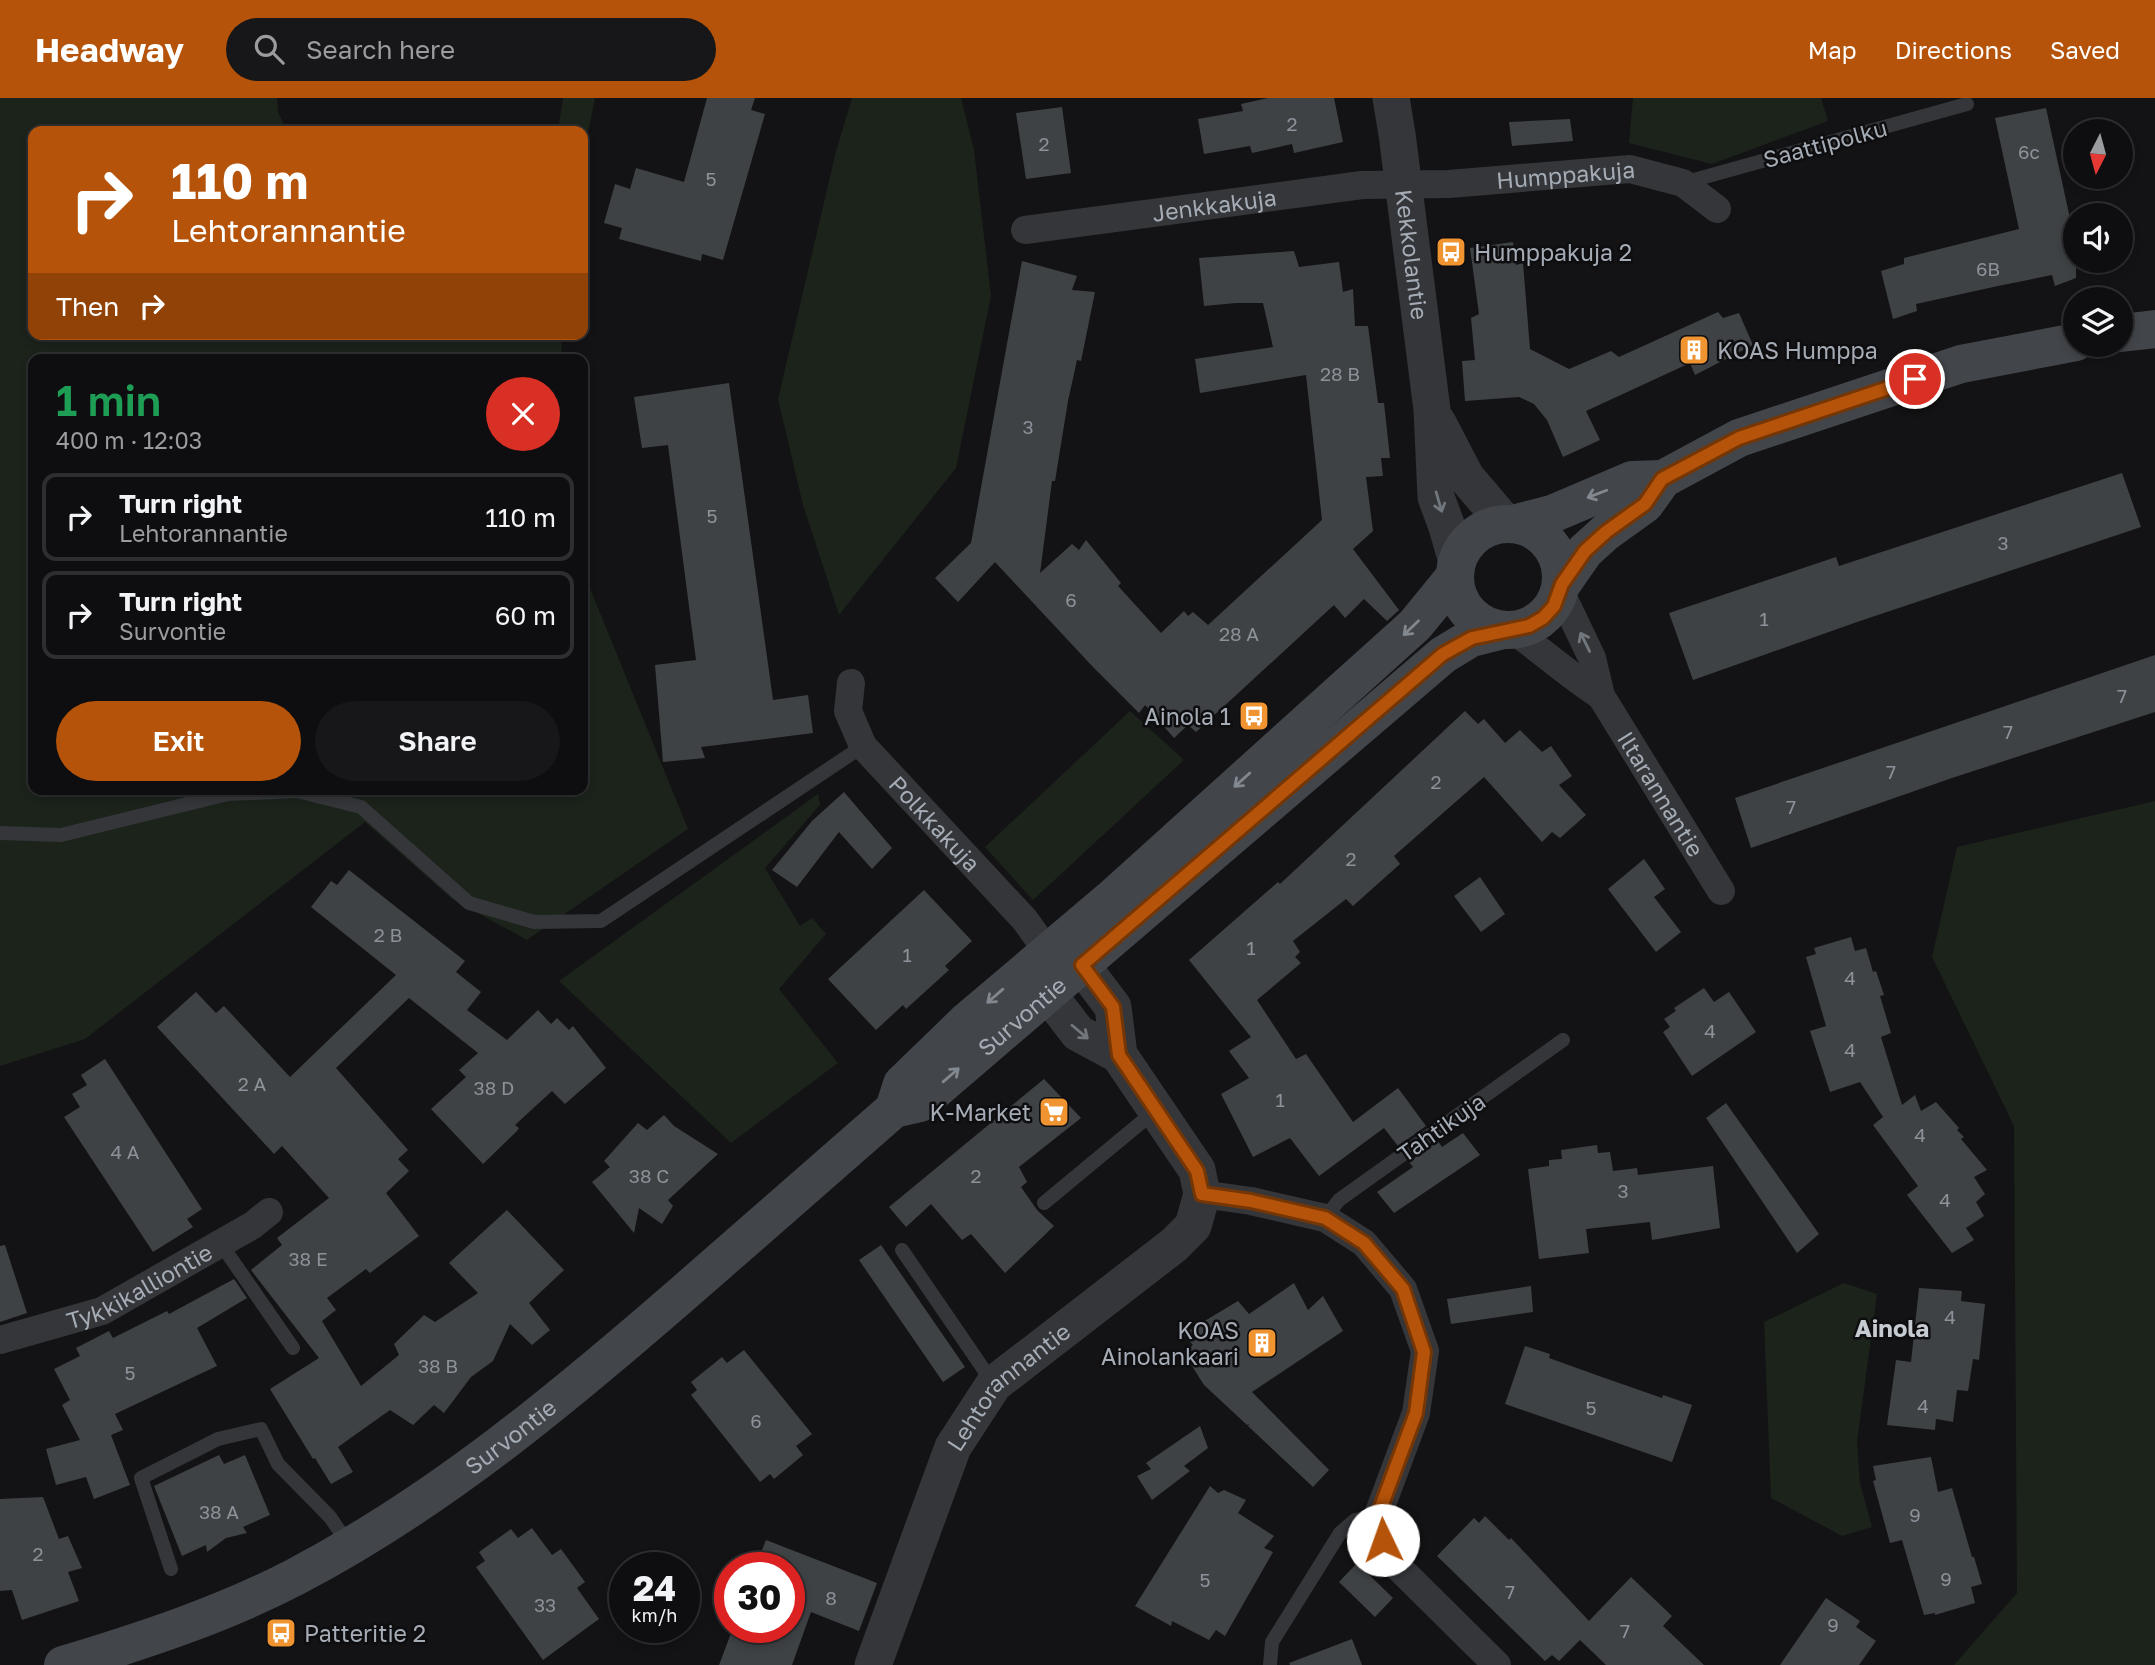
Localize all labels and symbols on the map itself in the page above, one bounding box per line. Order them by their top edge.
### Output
house number: 2 [1286,112,1298,135]
street label: Saattipolku [1760,113,1890,173]
north arrow [2063,119,2133,189]
house number: 2 [1038,132,1050,155]
house number: 6c [2018,140,2040,163]
street label: Humppakuja [1495,155,1636,194]
house number: 5 [705,167,717,190]
street label: Jenkkakuja [1150,183,1278,227]
street label: Kekkolantie [1390,188,1434,321]
bus stop icon: Humppakuja 2 [1434,235,1468,269]
place label: Humppakuja 2 [1474,238,1632,266]
house number: 6B [1976,257,2000,280]
building icon: KOAS Humppa [1677,333,1711,367]
place label: KOAS Humppa [1717,336,1878,364]
pin [1885,349,1945,409]
house number: 28 B [1320,362,1360,385]
house number: 3 [1022,415,1034,438]
one-way arrow [1587,488,1608,501]
one-way arrow [1433,490,1446,512]
house number: 5 [706,504,718,527]
house number: 3 [1997,531,2009,554]
house number: 6 [1065,588,1077,611]
house number: 1 [1759,607,1769,630]
one-way arrow [1403,620,1420,637]
house number: 28 A [1219,622,1259,645]
one-way arrow [1577,632,1591,653]
house number: 7 [2117,684,2127,707]
bus stop icon: Ainola 1 [1237,699,1271,733]
place label: Ainola 1 [1144,702,1231,730]
house number: 7 [2003,720,2013,743]
street label: Iltarannantie [1612,726,1710,862]
house number: 7 [1886,760,1896,783]
street label: Polkkakuja [884,770,987,877]
house number: 2 [1430,770,1442,793]
one-way arrow [1233,772,1251,788]
house number: 7 [1786,795,1796,818]
house number: 2 [1345,847,1357,870]
house number: 2 B [374,923,402,946]
house number: 1 [1246,936,1256,959]
house number: 1 [902,943,912,966]
house number: 4 [1844,966,1856,989]
street label: Survontie [972,970,1071,1061]
one-way arrow [987,988,1005,1004]
house number: 4 [1704,1019,1716,1042]
one-way arrow [1071,1023,1089,1039]
house number: 4 [1844,1038,1856,1061]
one-way arrow [942,1067,960,1083]
house number: 2 A [238,1072,267,1095]
house number: 38 D [474,1076,514,1099]
street label: Tahtikuja [1392,1087,1490,1167]
house number: 1 [1275,1088,1285,1111]
supermarket icon: K-Market [1037,1095,1071,1129]
place label: K-Market [930,1098,1031,1126]
house number: 4 [1914,1123,1926,1146]
house number: 4 A [110,1140,140,1163]
house number: 38 C [629,1164,669,1187]
house number: 2 [970,1164,982,1187]
house number: 3 [1617,1179,1629,1202]
house number: 4 [1939,1188,1951,1211]
street label: Tykkikalliontie [63,1237,217,1334]
house number: 38 E [288,1247,328,1270]
house number: 4 [1944,1305,1956,1328]
district label: Ainola [1855,1313,1929,1342]
place label: KOAS Ainolankaari [1101,1316,1239,1370]
street label: Lehtorannantie [940,1317,1075,1456]
building icon: KOAS Ainolankaari [1245,1326,1279,1360]
house number: 38 B [418,1354,458,1377]
house number: 5 [124,1361,136,1384]
street label: Survontie [459,1392,561,1480]
house number: 4 [1917,1394,1929,1417]
house number: 5 [1585,1396,1597,1419]
house number: 6 [750,1409,762,1432]
house number: 38 A [199,1500,239,1523]
position arrow [1346,1503,1420,1577]
house number: 9 [1909,1503,1921,1526]
house number: 2 [32,1542,44,1565]
speed limit sign: 30 [714,1552,805,1643]
house number: 9 [1940,1567,1952,1590]
house number: 5 [1199,1568,1211,1591]
house number: 7 [1505,1580,1515,1603]
house number: 8 [825,1586,837,1609]
house number: 33 [534,1593,556,1616]
house number: 9 [1827,1613,1839,1636]
bus stop icon: Patteritie 2 [264,1616,298,1650]
place label: Patteritie 2 [304,1619,426,1647]
house number: 7 [1620,1619,1630,1642]

